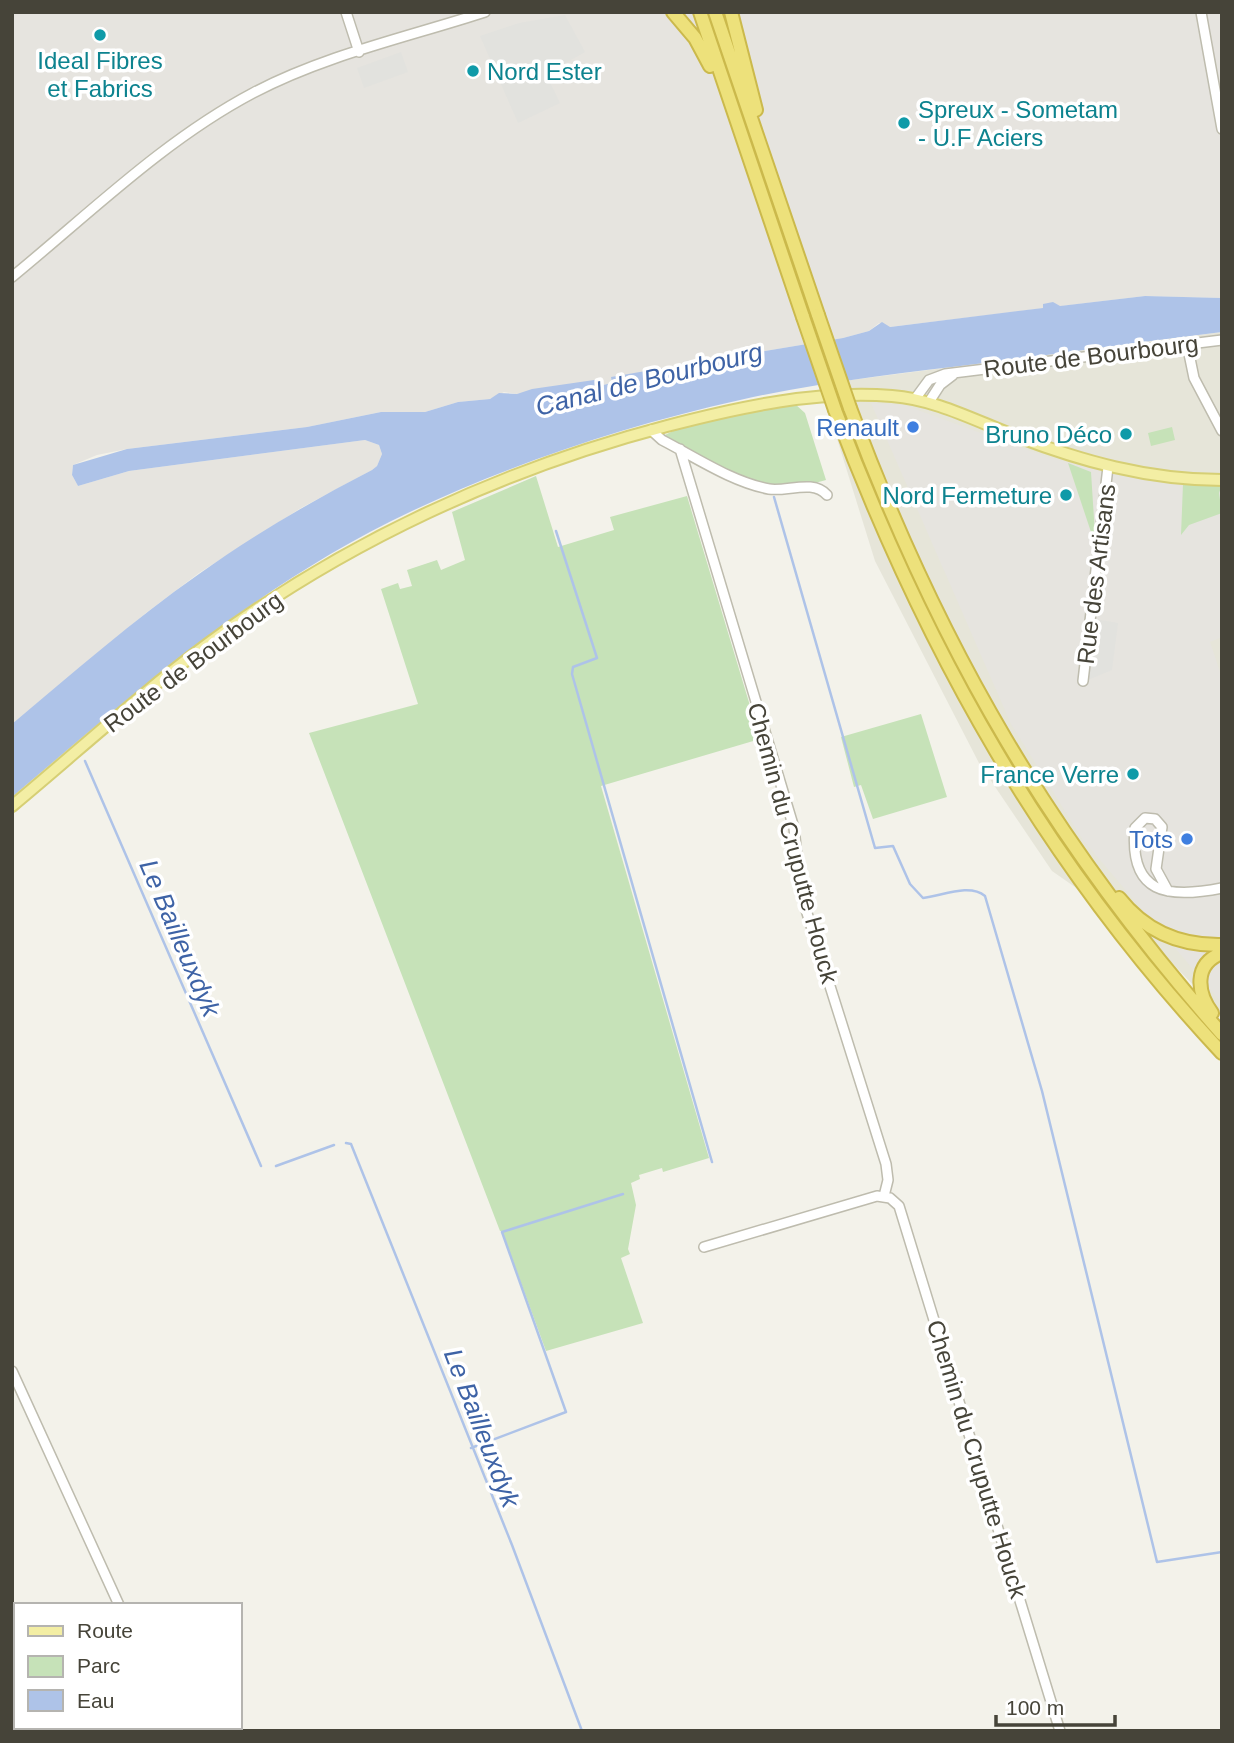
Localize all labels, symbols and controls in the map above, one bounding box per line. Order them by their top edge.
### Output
marker: Ideal Fibres et Fabrics [92,27,108,43]
place label: Ideal Fibres et Fabrics [37,47,163,102]
place label: Nord Ester [487,58,602,85]
marker: Nord Ester [465,63,481,79]
place label: Spreux - Sometam - U.F Aciers [918,96,1118,151]
marker: Spreux - Sometam - U.F Aciers [896,115,912,131]
street label: Route de Bourbourg [982,329,1200,383]
water label: Canal de Bourbourg [532,336,766,422]
place label: Renault [816,414,899,441]
marker: Renault [905,419,921,435]
place label: Bruno Déco [985,421,1112,448]
marker: Bruno Déco [1118,426,1134,442]
place label: Nord Fermeture [883,482,1052,509]
street label: Rue des Artisans [1072,482,1120,666]
marker: Nord Fermeture [1058,487,1074,503]
street label: Route de Bourbourg [99,586,287,738]
street label: Chemin du Cruputte Houck [742,700,844,987]
place label: France Verre [980,761,1119,788]
marker: France Verre [1125,766,1141,782]
place label: Tots [1129,826,1173,853]
marker: Tots [1179,831,1195,847]
water label: Le Bailleuxdyk [133,855,227,1023]
street label: Chemin du Cruputte Houck [922,1317,1033,1602]
water label: Le Bailleuxdyk [438,1344,527,1514]
legend [14,1603,242,1729]
text: Route [77,1619,133,1642]
text: Parc [77,1654,120,1677]
scale bar [996,1684,1115,1728]
text: Eau [77,1689,114,1712]
text: 100 m [1006,1696,1064,1719]

